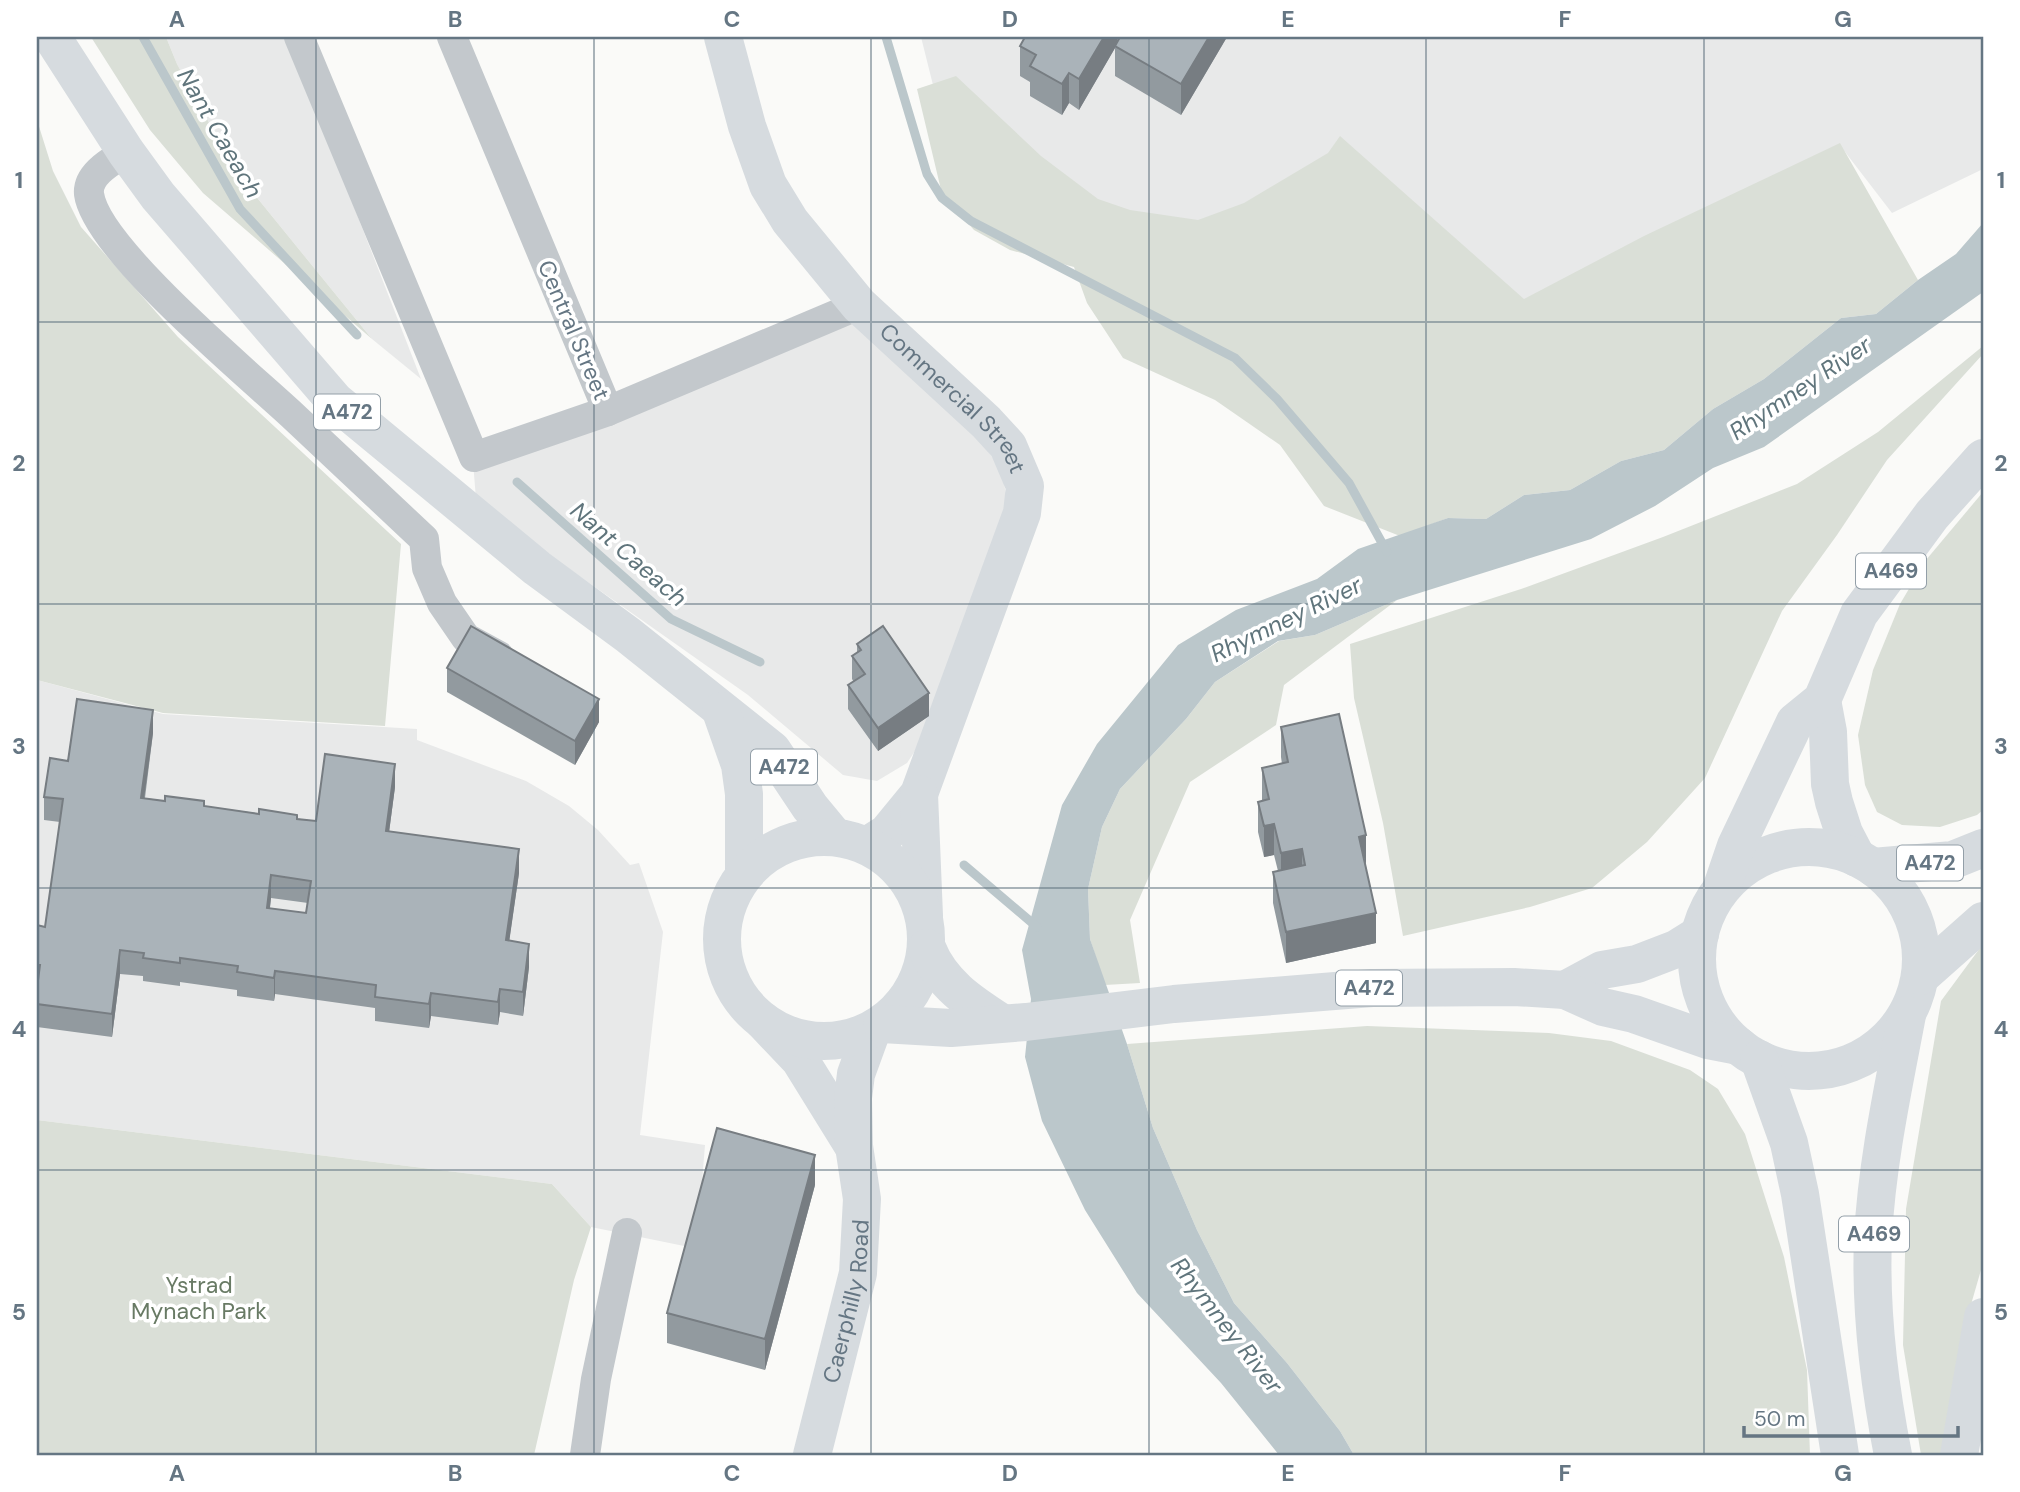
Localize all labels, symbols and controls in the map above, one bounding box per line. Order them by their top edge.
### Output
text: A [169,4,185,34]
text: B [448,4,462,34]
text: C [724,4,740,34]
text: D [1002,4,1018,34]
text: E [1281,4,1295,34]
text: F [1559,4,1572,34]
text: G [1834,4,1852,34]
water label: Nant Caeach [170,63,270,203]
text: 1 [15,165,23,195]
text: 1 [1997,165,2005,195]
street label: Central Street [531,255,617,405]
street label: Commercial Street [873,317,1033,478]
water label: Rhymney River [1723,329,1878,447]
road number: A472 [314,394,380,430]
text: 2 [12,448,26,478]
text: 2 [1994,448,2008,478]
water label: Nant Caeach [564,495,694,613]
road number: A469 [1856,554,1926,588]
water label: Rhymney River [1205,569,1368,669]
text: 3 [12,731,26,761]
text: 3 [1994,731,2008,761]
road number: A472 [751,750,817,784]
road number: A472 [1897,846,1963,880]
road number: A472 [1336,970,1402,1006]
text: 4 [12,1014,27,1044]
text: 4 [1994,1014,2009,1044]
road number: A469 [1839,1216,1909,1252]
street label: Caerphilly Road [816,1219,876,1386]
water label: Rhymney River [1164,1251,1290,1400]
park label: Ystrad Mynach Park [131,1270,267,1326]
text: 5 [12,1297,26,1327]
text: 5 [1994,1297,2008,1327]
scale bar [1744,1394,1957,1438]
text: 50 m [1754,1405,1805,1433]
text: A [169,1458,185,1488]
text: B [448,1458,462,1488]
text: C [724,1458,740,1488]
text: D [1002,1458,1018,1488]
text: E [1281,1458,1295,1488]
text: F [1559,1458,1572,1488]
text: G [1834,1458,1852,1488]

